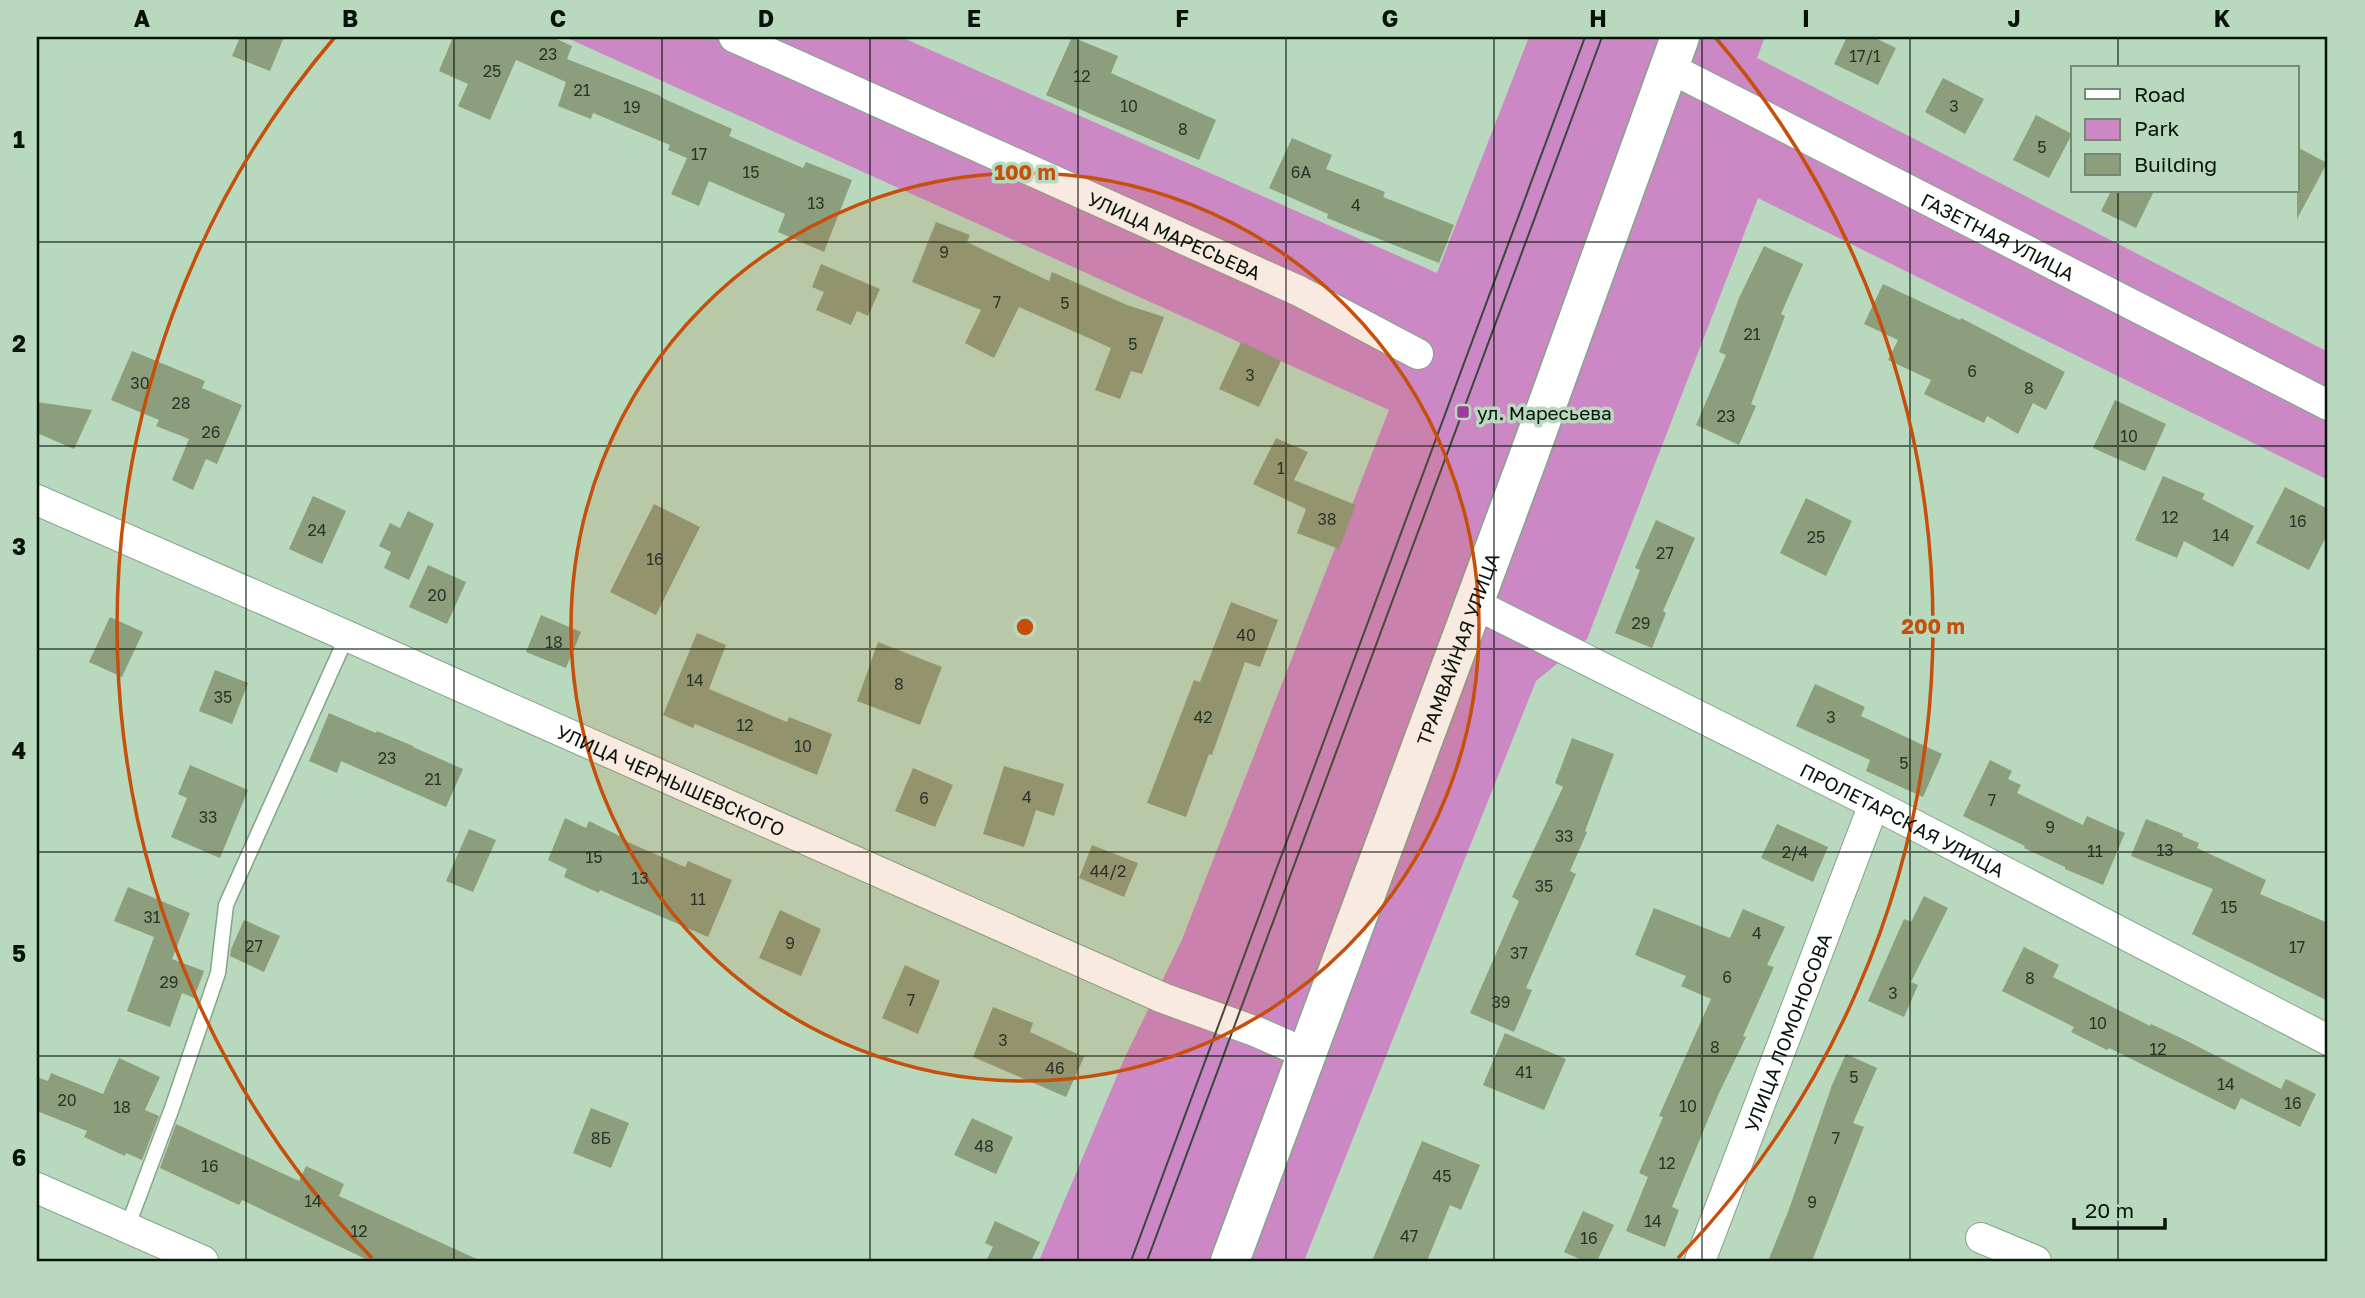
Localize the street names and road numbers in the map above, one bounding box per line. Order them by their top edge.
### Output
street label: УЛИЦА МАРЕСЬЕВА [1084,186,1265,284]
street label: ГАЗЕТНАЯ УЛИЦА [1918,187,2079,285]
street label: ТРАМВАЙНАЯ УЛИЦА [1411,549,1503,748]
street label: УЛИЦА ЧЕРНЫШЕВСКОГО [553,719,789,840]
street label: ПРОЛЕТАРСКАЯ УЛИЦА [1797,758,2009,881]
street label: УЛИЦА ЛОМОНОСОВА [1739,929,1836,1135]

